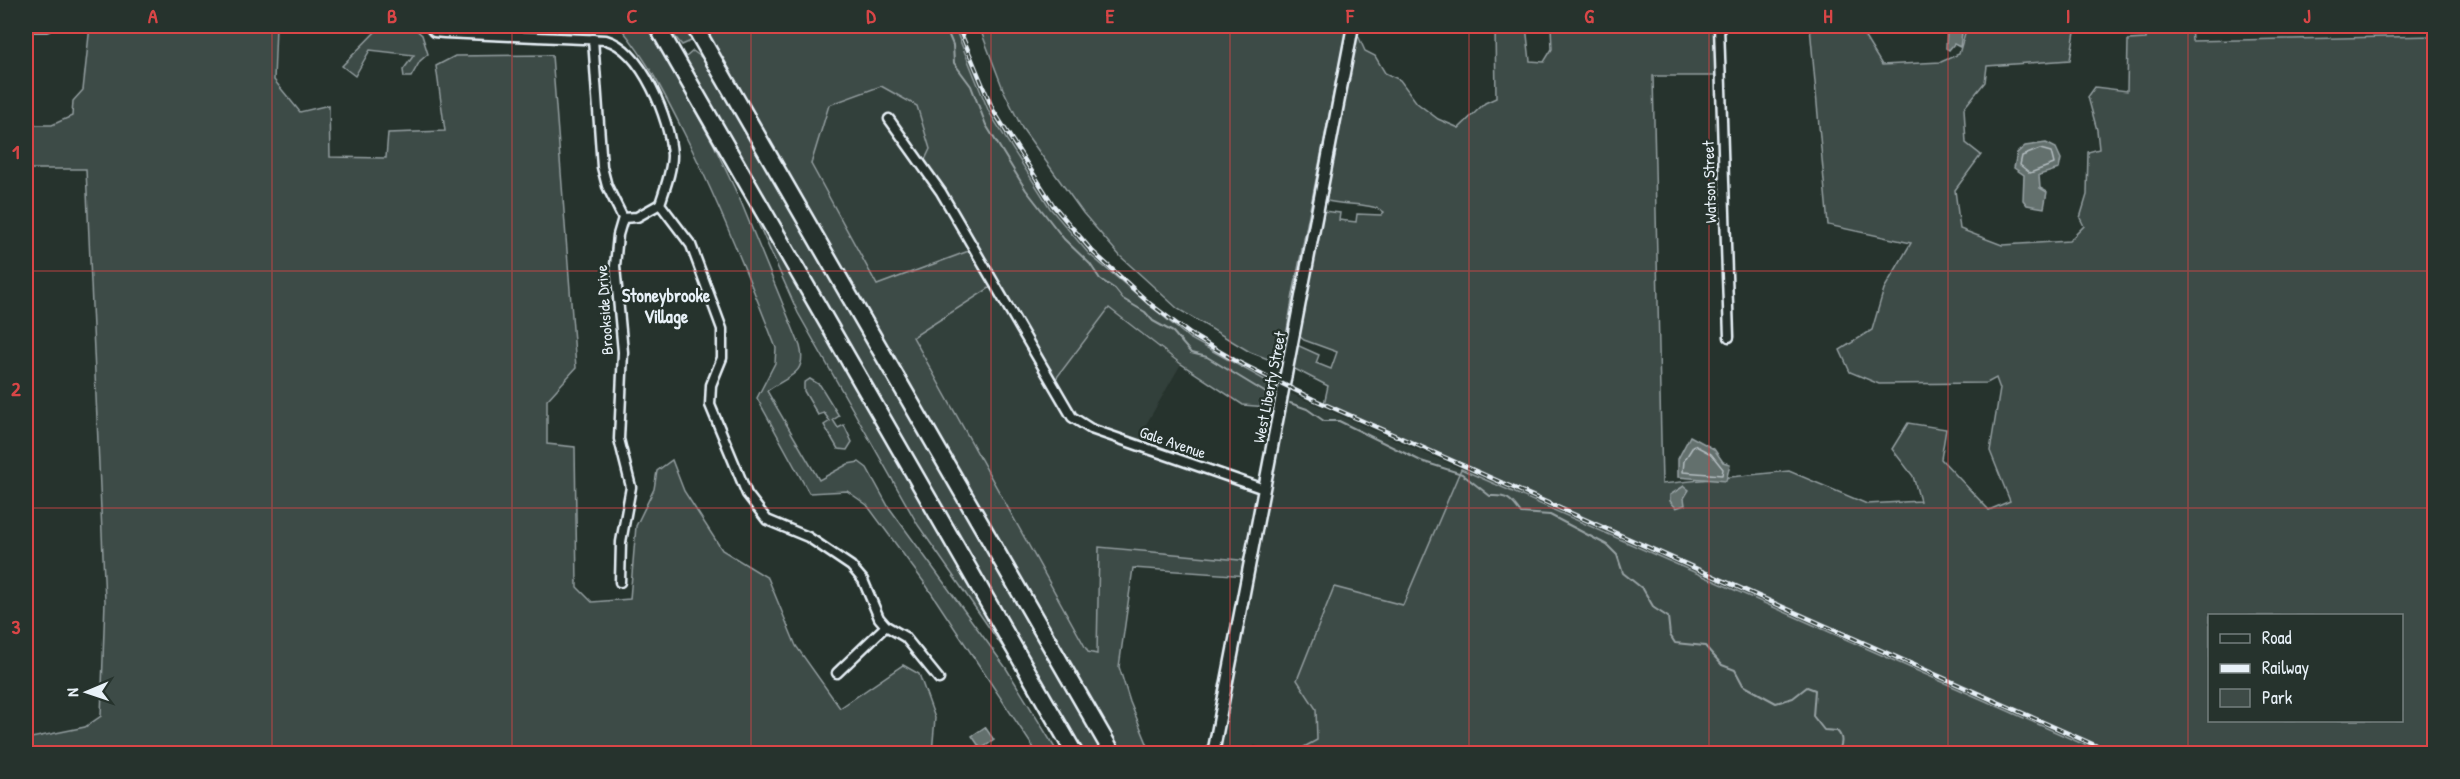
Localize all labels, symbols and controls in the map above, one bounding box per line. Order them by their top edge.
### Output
text: A [148,2,158,29]
text: B [387,2,397,29]
text: C [627,2,638,29]
text: D [866,2,876,29]
text: E [1106,2,1115,29]
text: F [1345,2,1355,29]
text: G [1584,2,1594,29]
text: H [1823,2,1833,29]
text: I [2066,2,2070,29]
text: J [2303,2,2311,29]
text: 1 [12,138,20,165]
street label: Watson Street [1697,140,1721,224]
street label: Brookside Drive [590,264,618,356]
district label: Stoneybrooke Village [622,283,711,330]
street label: West Liberty Street [1247,329,1291,445]
text: 2 [11,375,21,402]
street label: Gale Avenue [1137,420,1210,464]
text: 3 [12,613,21,640]
legend [2208,614,2403,722]
text: Road [2262,625,2292,650]
text: Railway [2262,655,2309,680]
north arrow [57,662,117,722]
text: Park [2262,685,2293,710]
text: N [61,687,83,697]

